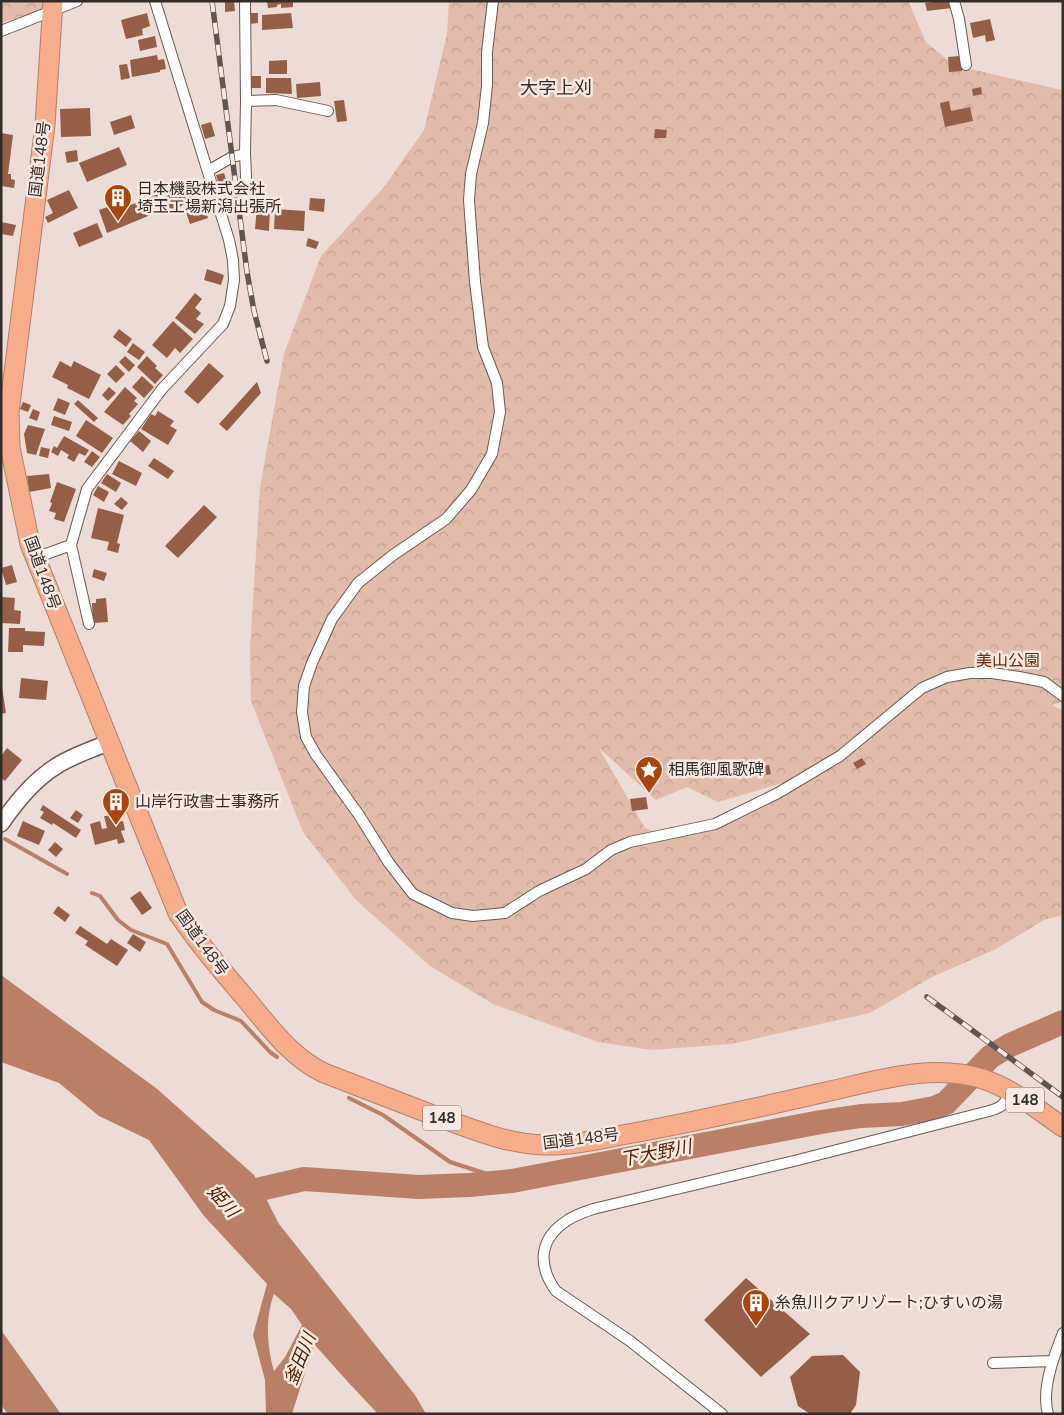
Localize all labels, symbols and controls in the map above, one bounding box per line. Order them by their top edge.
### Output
district label: 大字上刈 [520,76,592,100]
street label: 国道148号 [24,120,56,198]
place label: 日本機設株式会社 埼玉工場新潟出張所 [137,178,281,218]
building icon: 日本機設株式会社 埼玉工場新潟出張所 [103,183,133,222]
street label: 国道148号 [19,533,65,613]
park label: 美山公園 [976,650,1040,672]
place icon: 相馬御風歌碑 [634,755,664,794]
place label: 相馬御風歌碑 [668,759,764,781]
building icon: 山岸行政書士事務所 [101,787,131,826]
place label: 山岸行政書士事務所 [135,791,279,813]
street label: 国道148号 [171,905,233,981]
road number: 148 [1006,1088,1044,1112]
road number: 148 [423,1106,461,1130]
street label: 国道148号 [542,1123,620,1155]
water label: 下大野川 [618,1134,696,1172]
water label: 姫川 [202,1180,245,1224]
building icon: 糸魚川クアリゾート;ひすいの湯 [741,1288,771,1327]
place label: 糸魚川クアリゾート;ひすいの湯 [775,1292,1003,1314]
water label: 釜田川 [279,1328,322,1389]

